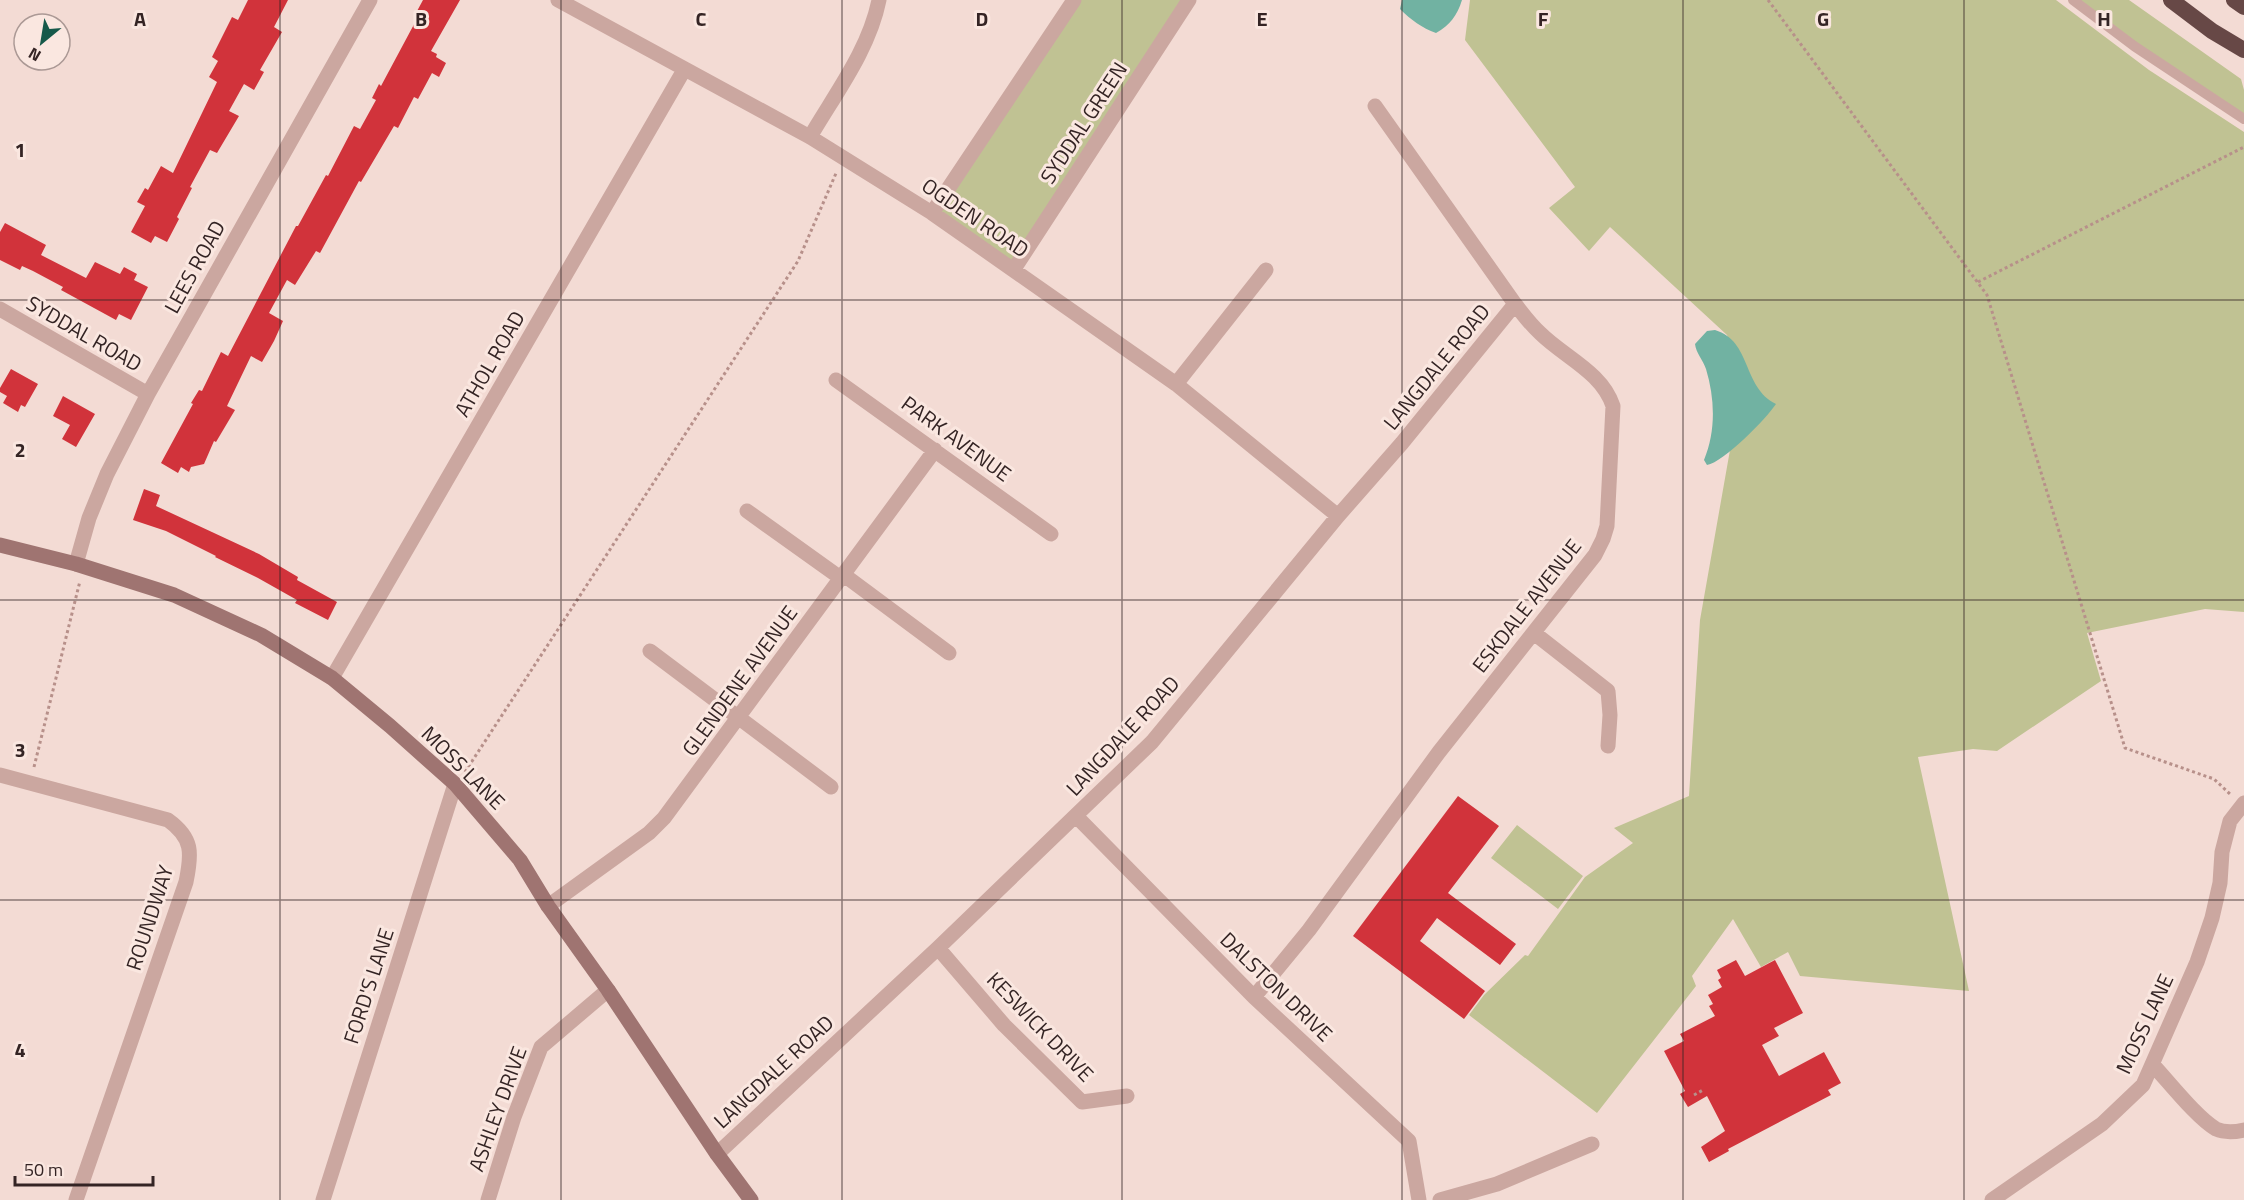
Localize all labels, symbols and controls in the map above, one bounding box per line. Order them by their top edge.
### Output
text: A [134,3,146,34]
text: B [415,3,427,34]
text: C [696,3,707,34]
text: D [976,3,988,34]
text: E [1256,3,1268,34]
text: F [1538,3,1549,34]
text: G [1817,3,1829,34]
text: H [2097,3,2111,34]
north arrow [12,12,72,72]
text: N [24,42,45,68]
street label: SYDDAL GREEN [1032,55,1135,190]
text: 1 [14,134,26,165]
street label: OGDEN ROAD [915,169,1036,265]
street label: LEES ROAD [155,214,233,319]
street label: SYDDAL ROAD [21,287,148,379]
street label: LANGDALE ROAD [1375,296,1497,436]
street label: ATHOL ROAD [446,304,532,423]
street label: PARK AVENUE [895,387,1018,489]
text: 2 [14,434,26,465]
street label: ESKDALE AVENUE [1464,532,1589,679]
street label: GLENDENE AVENUE [673,598,805,762]
street label: LANGDALE ROAD [1058,668,1187,803]
street label: MOSS LANE [414,718,513,817]
text: 3 [14,734,26,765]
street label: ROUNDWAY [117,860,181,974]
street label: FORD'S LANE [334,924,402,1048]
street label: DALSTON DRIVE [1213,924,1340,1049]
street label: KESWICK DRIVE [980,964,1102,1089]
street label: MOSS LANE [2107,968,2181,1079]
street label: LANGDALE ROAD [706,1007,841,1136]
text: 4 [14,1034,26,1065]
street label: ASHLEY DRIVE [460,1042,534,1176]
scale bar [15,1149,153,1187]
text: 50 m [24,1156,63,1183]

